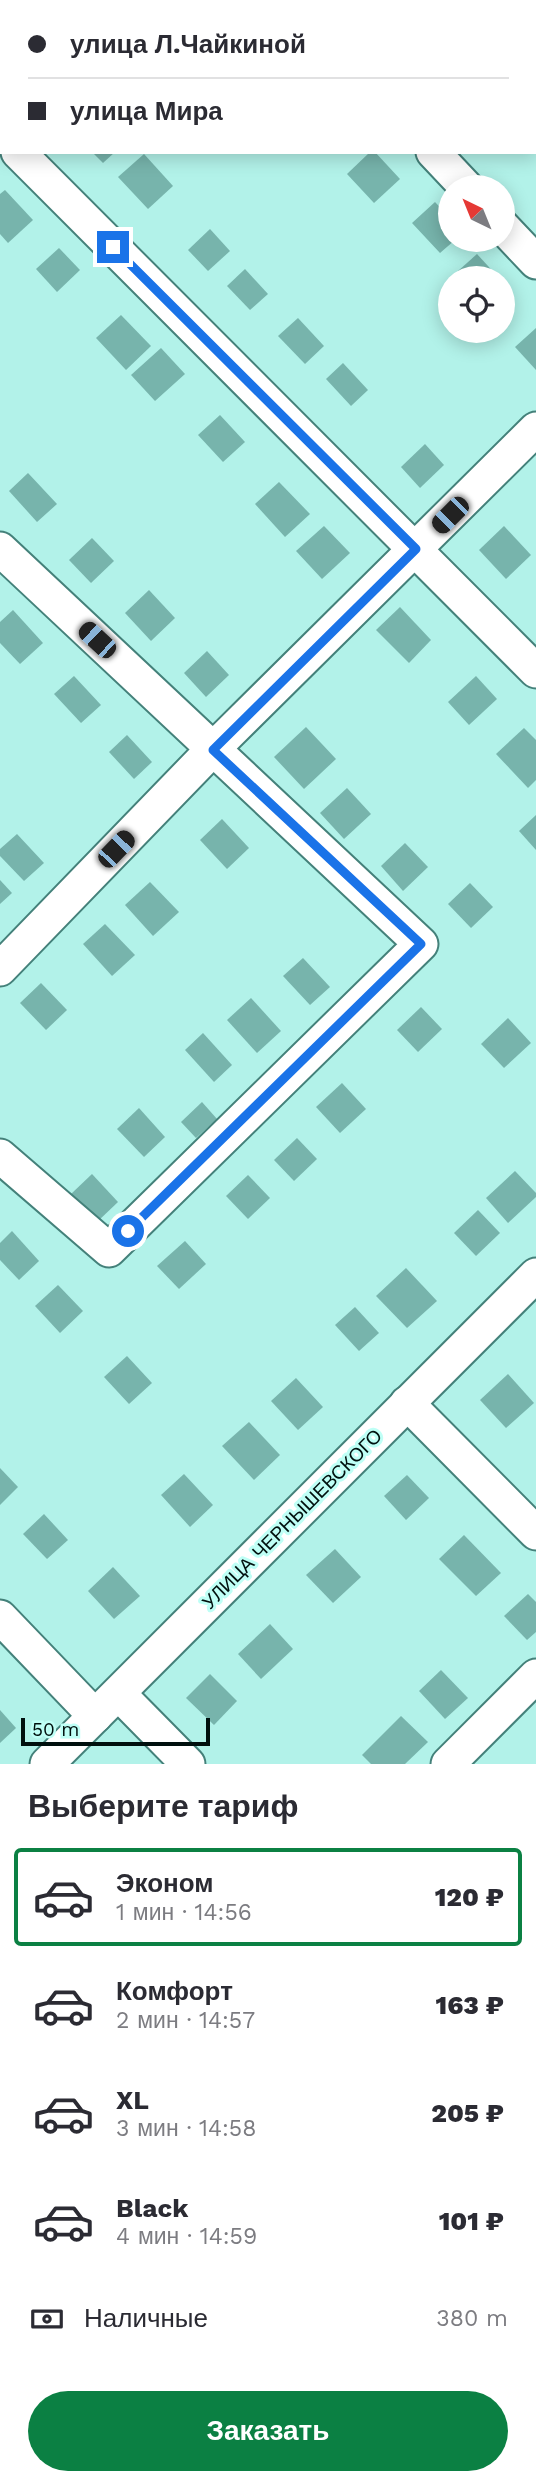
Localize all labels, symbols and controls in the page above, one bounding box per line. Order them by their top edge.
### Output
text: улица Л.Чайкиной [70,29,306,59]
text: улица Мира [70,96,223,126]
north arrow [438,175,514,252]
map controls [438,175,515,343]
route end [97,231,129,263]
button: locate [438,266,515,343]
car [428,493,473,537]
car [75,618,120,662]
car [94,827,139,871]
route start [112,1215,144,1247]
street label: УЛИЦА ЧЕРНЫШЕВСКОГО [197,1424,387,1614]
scale bar [21,1715,210,1747]
text: 50 m [32,1718,79,1741]
text: Выберите тариф [28,1787,299,1825]
icon: car [32,1866,95,1929]
text: Эконом [116,1868,214,1898]
text: 120 ₽ [435,1882,504,1912]
text: 1 мин · 14:56 [116,1899,252,1926]
icon: car [32,1974,95,2037]
text: Комфорт [116,1976,233,2006]
text: 163 ₽ [436,1990,504,2020]
text: 2 мин · 14:57 [116,2007,255,2034]
icon: car [32,2082,95,2145]
text: XL [116,2085,149,2115]
text: 205 ₽ [431,2098,504,2128]
text: 3 мин · 14:58 [116,2115,256,2142]
icon: car [32,2190,95,2253]
text: Black [116,2193,188,2223]
text: 101 ₽ [439,2206,504,2236]
text: 4 мин · 14:59 [116,2223,257,2250]
icon: cash [28,2300,66,2338]
text: Наличные [84,2303,208,2333]
text: 380 m [436,2305,508,2332]
button: Заказать [28,2391,508,2471]

